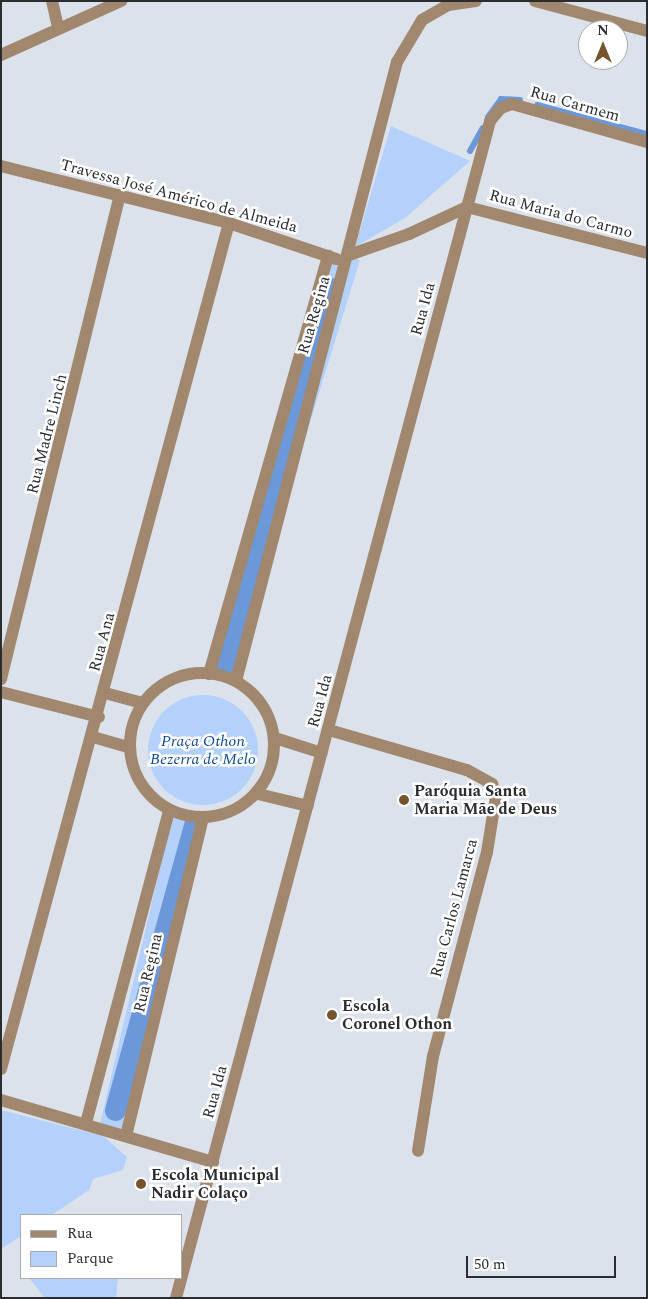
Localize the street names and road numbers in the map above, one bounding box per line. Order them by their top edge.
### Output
street label: Rua Carmem [528,82,622,126]
street label: Travessa José Américo de Almeida [58,155,300,237]
street label: Rua Maria do Carmo [487,186,635,242]
street label: Rua Regina [294,274,334,356]
street label: Rua Ida [407,280,439,338]
street label: Rua Madre Linch [23,372,71,496]
street label: Rua Ana [85,610,119,674]
street label: Rua Ida [304,672,336,730]
street label: Rua Carlos Lamarca [426,837,482,979]
street label: Rua Regina [130,932,166,1014]
street label: Rua Ida [199,1063,231,1121]

